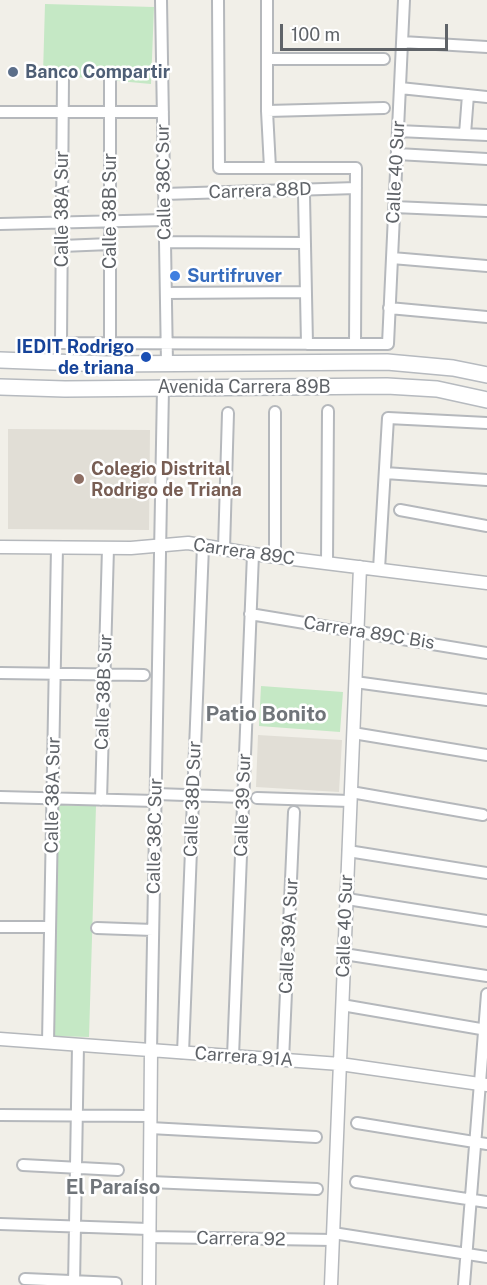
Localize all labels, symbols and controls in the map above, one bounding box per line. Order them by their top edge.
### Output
scale bar [283,12,451,50]
text: 100 m [291,24,340,45]
place label: Banco Compartir [25,61,170,83]
marker: Banco Compartir [6,65,20,79]
street label: Calle 40 Sur [383,120,409,224]
street label: Calle 38C Sur [152,124,176,240]
street label: Calle 38A Sur [51,151,73,267]
street label: Calle 38B Sur [99,153,121,269]
street label: Carrera 88D [208,178,312,204]
place label: Surtifruver [187,265,282,287]
marker: Surtifruver [168,269,182,283]
place label: IEDIT Rodrigo de triana [16,336,134,378]
marker: IEDIT Rodrigo de triana [139,350,153,364]
street label: Avenida Carrera 89B [158,376,330,398]
place label: Colegio Distrital Rodrigo de Triana [91,458,242,500]
marker: Colegio Distrital Rodrigo de Triana [72,472,86,486]
street label: Carrera 89C [192,534,296,570]
street label: Carrera 89C Bis [302,612,436,654]
street label: Calle 38B Sur [91,634,117,750]
district label: Patio Bonito [205,702,327,728]
street label: Calle 38A Sur [41,736,65,854]
street label: Calle 38D Sur [180,740,206,858]
street label: Calle 39 Sur [230,753,256,857]
street label: Calle 38C Sur [143,778,167,894]
street label: Calle 40 Sur [332,874,358,978]
street label: Calle 39A Sur [275,877,303,995]
street label: Carrera 91A [194,1043,294,1071]
district label: El Paraíso [66,1176,160,1200]
street label: Carrera 92 [196,1227,286,1251]

